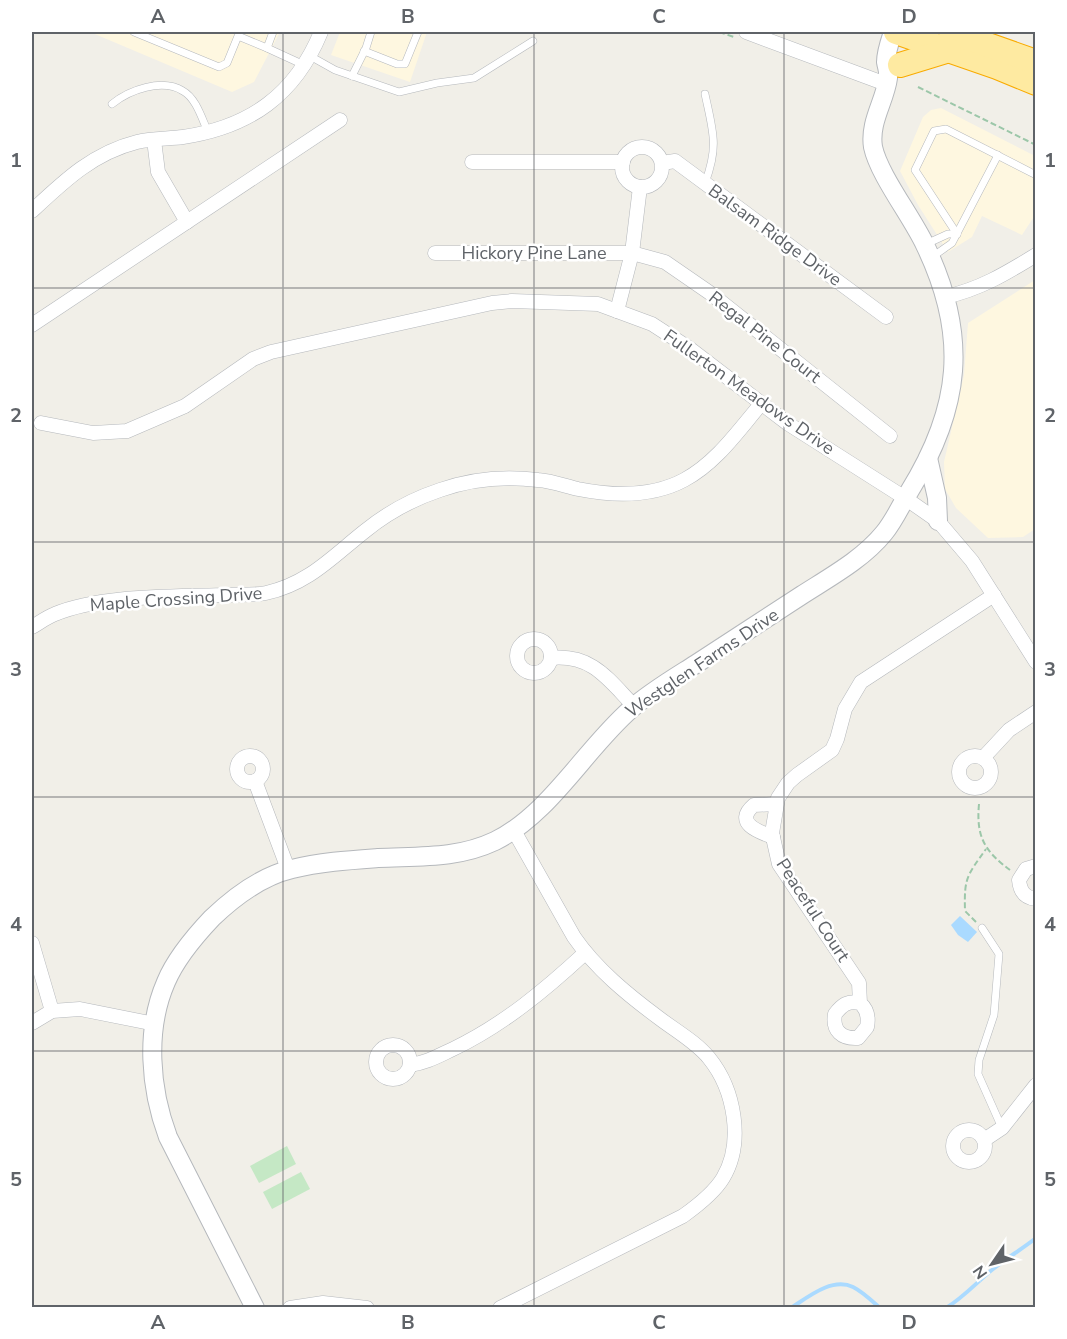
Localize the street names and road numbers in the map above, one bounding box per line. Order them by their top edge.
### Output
street label: Balsam Ridge Drive [703,178,847,292]
street label: Hickory Pine Lane [462,241,606,265]
street label: Regal Pine Court [704,286,827,389]
street label: Fullerton Meadows Drive [659,324,839,460]
street label: Maple Crossing Drive [89,581,263,617]
street label: Westglen Farms Drive [621,603,783,723]
street label: Peaceful Court [771,854,856,967]

